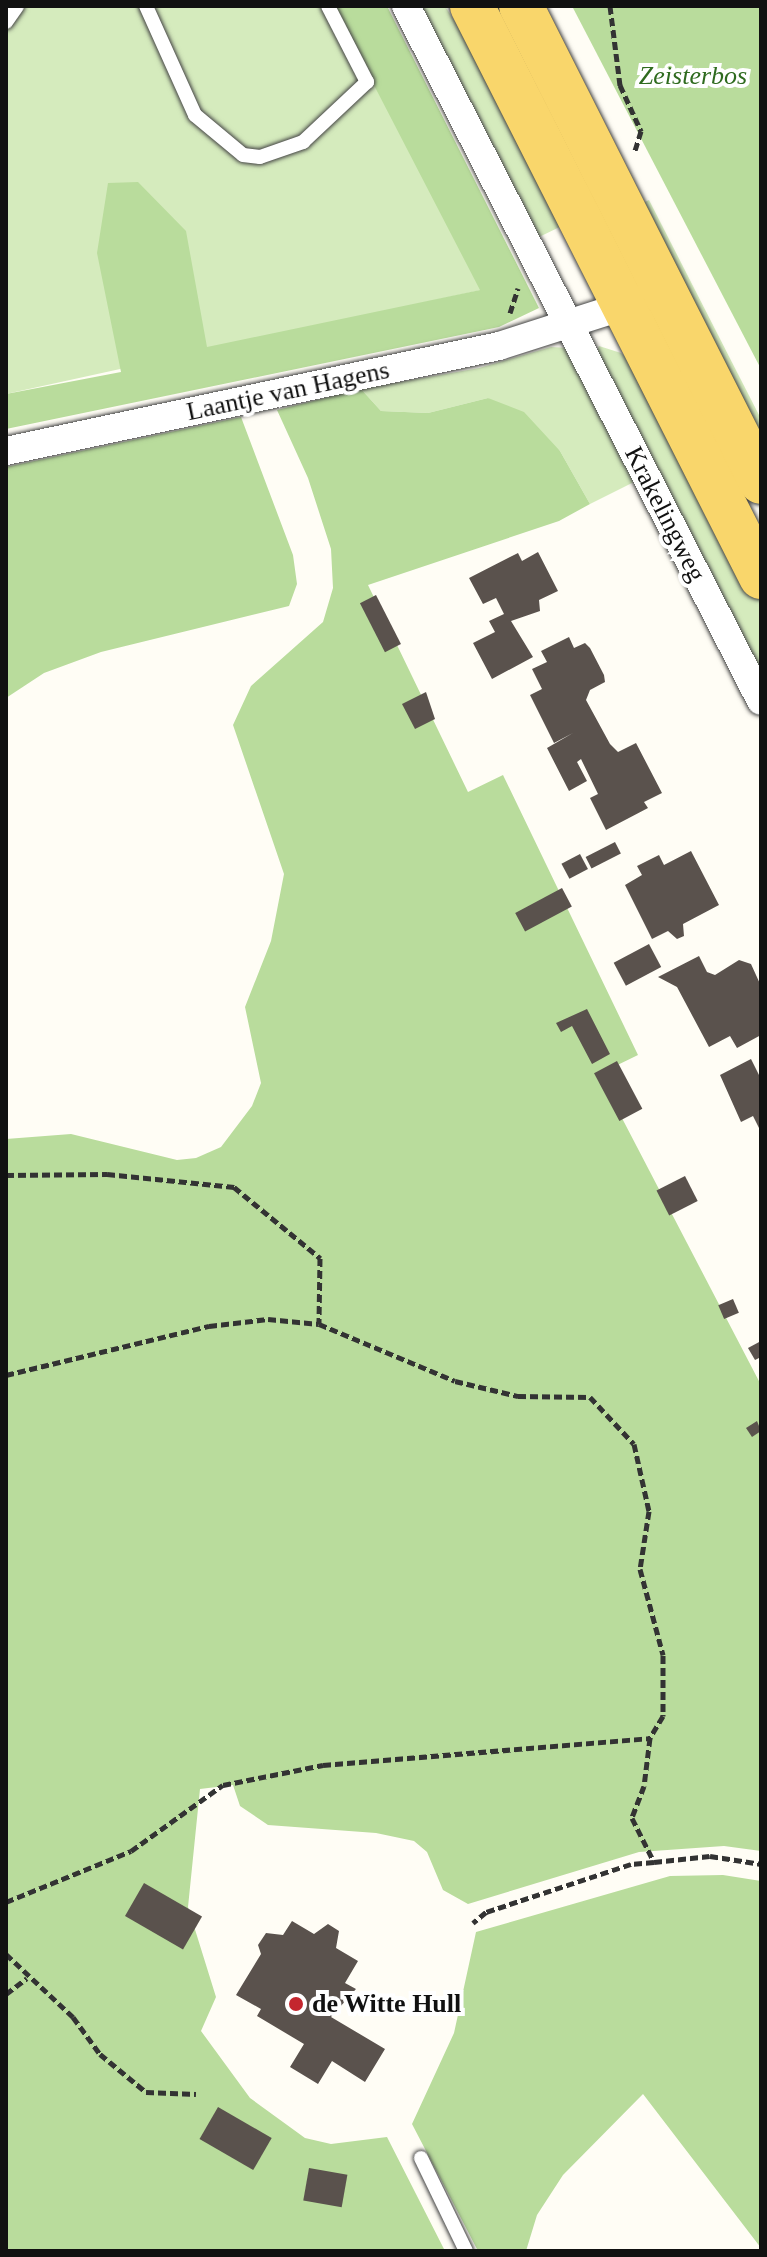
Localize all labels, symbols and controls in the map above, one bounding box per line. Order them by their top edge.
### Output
park label: Zeisterbos [639,60,747,92]
street label: Laantje van Hagens [184,354,392,428]
street label: Krakelingweg [618,441,712,587]
place label: de Witte Hull [312,1988,462,2020]
marker: de Witte Hull [287,1995,305,2013]

